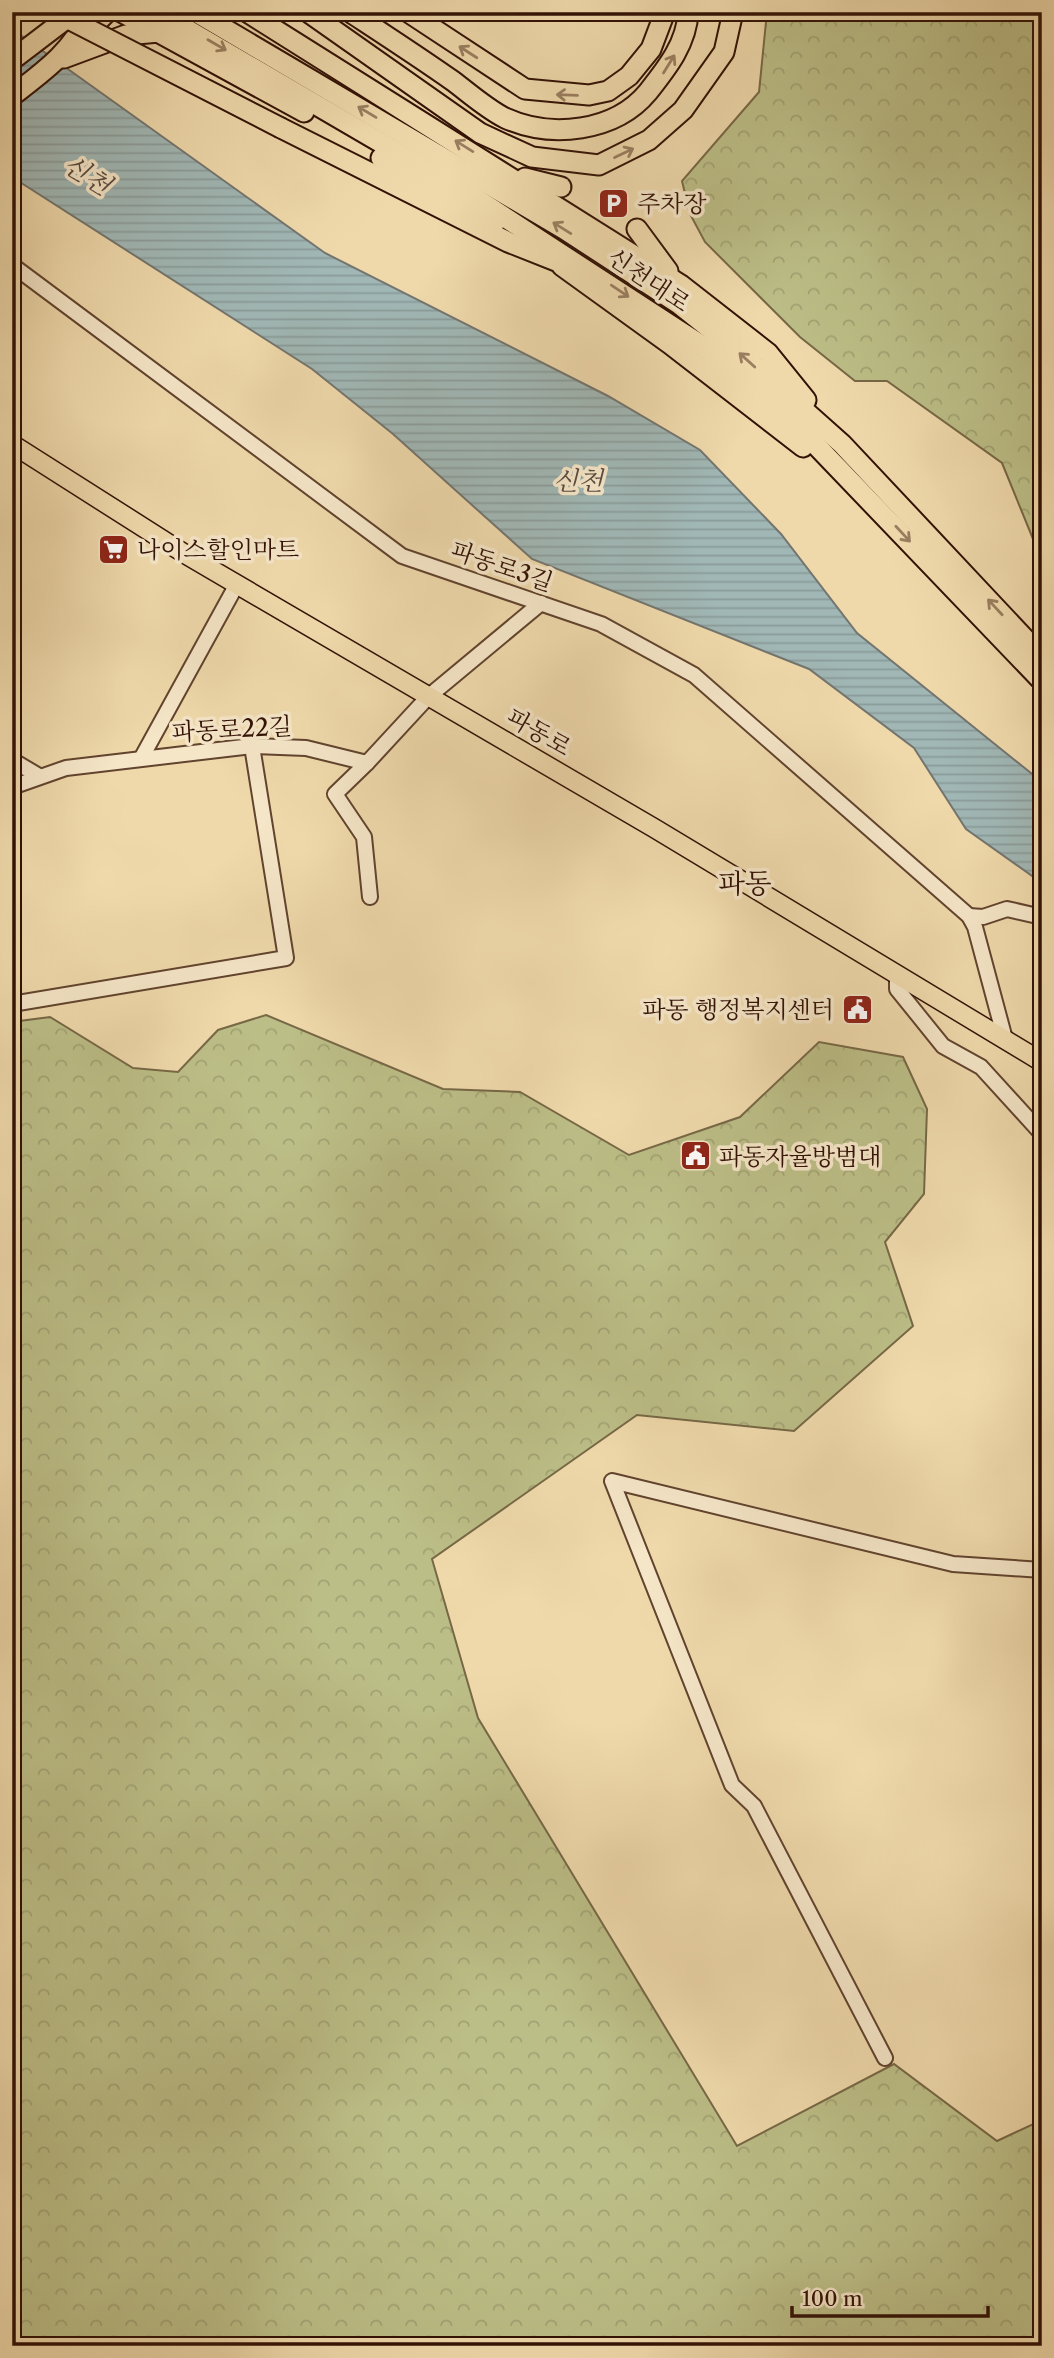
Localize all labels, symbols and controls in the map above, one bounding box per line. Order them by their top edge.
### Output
one-way arrow [206,39,226,53]
one-way arrow [459,44,479,58]
one-way arrow [662,54,676,74]
one-way arrow [556,88,579,101]
one-way arrow [357,105,377,119]
one-way arrow [455,139,475,153]
one-way arrow [613,146,634,159]
water label: 신천 [57,148,118,203]
parking icon: 주차장 [597,186,631,220]
place label: 주차장 [637,189,707,218]
one-way arrow [553,221,573,235]
street label: 신천대로 [602,242,696,318]
one-way arrow [610,284,630,298]
one-way arrow [739,352,757,368]
water label: 신천 [553,465,605,497]
one-way arrow [894,526,911,543]
supermarket icon: 나이스할인마트 [97,532,131,566]
place label: 나이스할인마트 [137,535,299,564]
street label: 파동로3길 [447,535,557,597]
one-way arrow [987,598,1003,616]
street label: 파동로 [502,702,576,762]
street label: 파동로22길 [171,711,293,747]
district label: 파동 [718,866,772,900]
public building icon: 파동 행정복지센터 [840,992,874,1026]
place label: 파동 행정복지센터 [642,995,834,1024]
public building icon: 파동자율방범대 [679,1139,713,1173]
place label: 파동자율방범대 [719,1142,881,1171]
scale bar [792,2274,988,2318]
text: 100 m [802,2286,863,2311]

